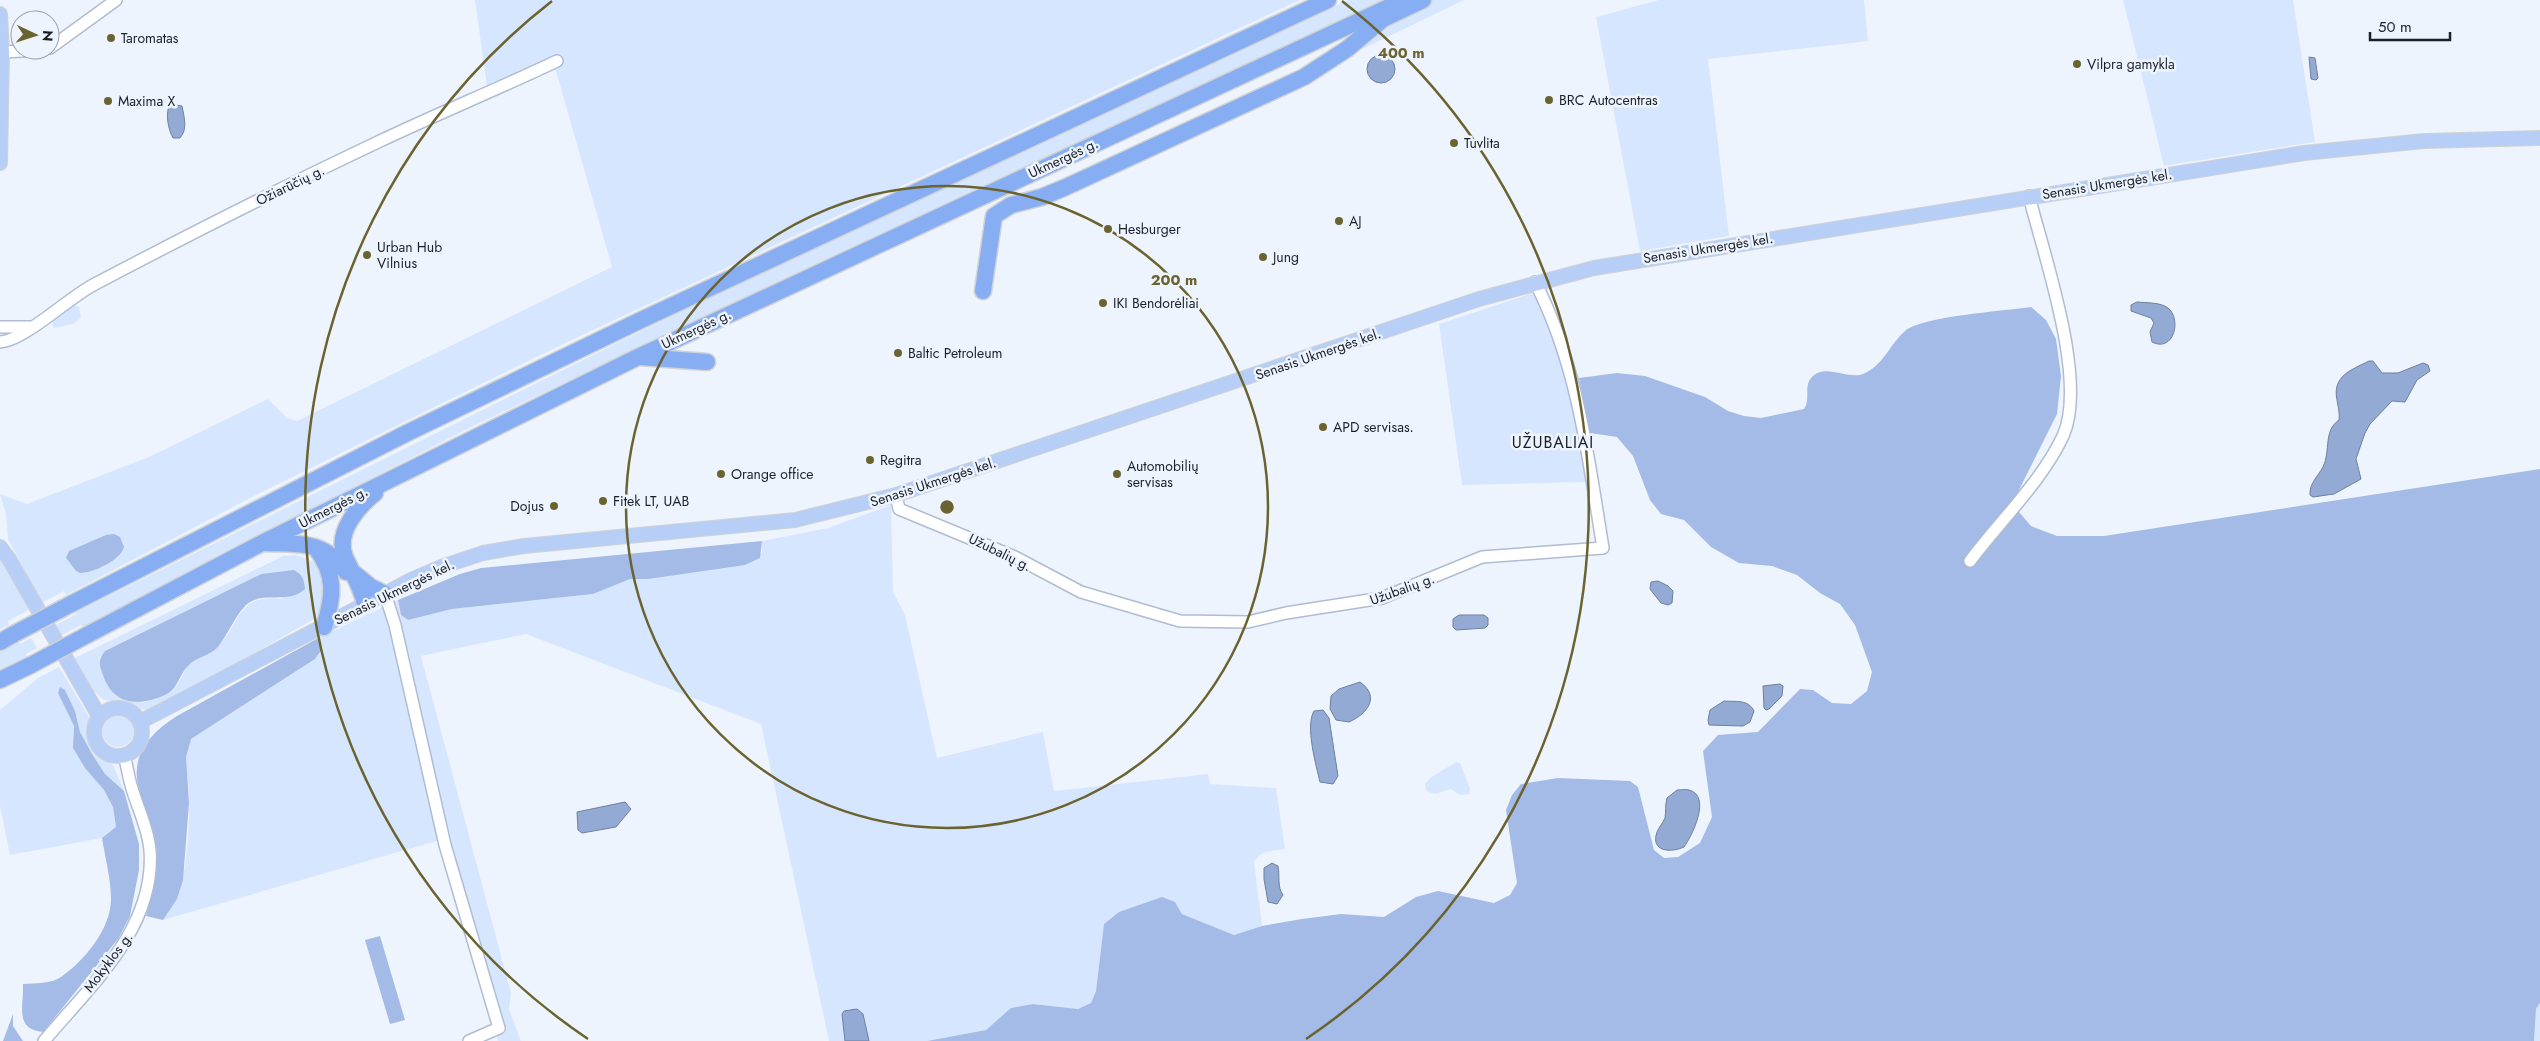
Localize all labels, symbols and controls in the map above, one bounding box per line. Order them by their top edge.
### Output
north arrow [10,10,60,60]
scale bar [2370,10,2450,42]
text: 50 m [2378,16,2412,38]
place label: Taromatas [121,28,179,48]
text: N [38,30,58,42]
marker: Taromatas [105,32,117,44]
text: 400 m [1377,42,1425,64]
place label: Vilpra gamykla [2087,54,2175,74]
marker: Vilpra gamykla [2071,58,2083,70]
place label: BRC Autocentras [1559,90,1658,110]
place label: Maxima X [118,91,175,111]
marker: BRC Autocentras [1543,94,1555,106]
marker: Maxima X [102,95,114,107]
street label: Ukmergės g. [1025,133,1101,183]
place label: Tuvlita [1464,133,1500,153]
marker: Tuvlita [1448,137,1460,149]
street label: Ožiarūčių g. [252,160,328,210]
street label: Senasis Ukmergės kel. [2041,164,2173,204]
place label: AJ [1349,211,1362,231]
marker: AJ [1333,215,1345,227]
place label: Hesburger [1118,219,1181,239]
marker: Hesburger [1102,223,1114,235]
street label: Senasis Ukmergės kel. [1642,228,1774,268]
place label: Urban Hub Vilnius [377,237,442,273]
place label: Jung [1271,247,1299,267]
marker: Urban Hub Vilnius [361,249,373,261]
marker: Jung [1257,251,1269,263]
text: 200 m [1151,269,1197,291]
place label: IKI Bendorėliai [1113,293,1199,313]
marker: IKI Bendorėliai [1097,297,1109,309]
street label: Ukmergės g. [658,304,734,354]
street label: Senasis Ukmergės kel. [1253,323,1383,385]
place label: Baltic Petroleum [908,343,1002,363]
marker: Baltic Petroleum [892,347,904,359]
place label: APD servisas. [1333,417,1414,437]
marker: APD servisas. [1317,421,1329,433]
district label: UŽUBALIAI [1512,431,1594,454]
place label: Regitra [880,450,922,470]
street label: Senasis Ukmergės kel. [867,452,999,512]
marker: Regitra [864,454,876,466]
place label: Automobilių servisas [1127,456,1199,492]
place label: Orange office [731,464,814,484]
marker: Orange office [715,468,727,480]
marker: Automobilių servisas [1111,468,1123,480]
street label: Ukmergės g. [295,481,371,533]
place label: Fitek LT, UAB [613,491,690,511]
marker: Fitek LT, UAB [597,495,609,507]
place label: Dojus [510,496,544,516]
centre of rings [938,498,956,516]
marker: Dojus [548,500,560,512]
street label: Užubalių g. [965,528,1035,576]
street label: Senasis Ukmergės kel. [331,554,457,630]
street label: Užubalių g. [1367,568,1437,610]
street label: Mokyklos g. [79,928,137,996]

